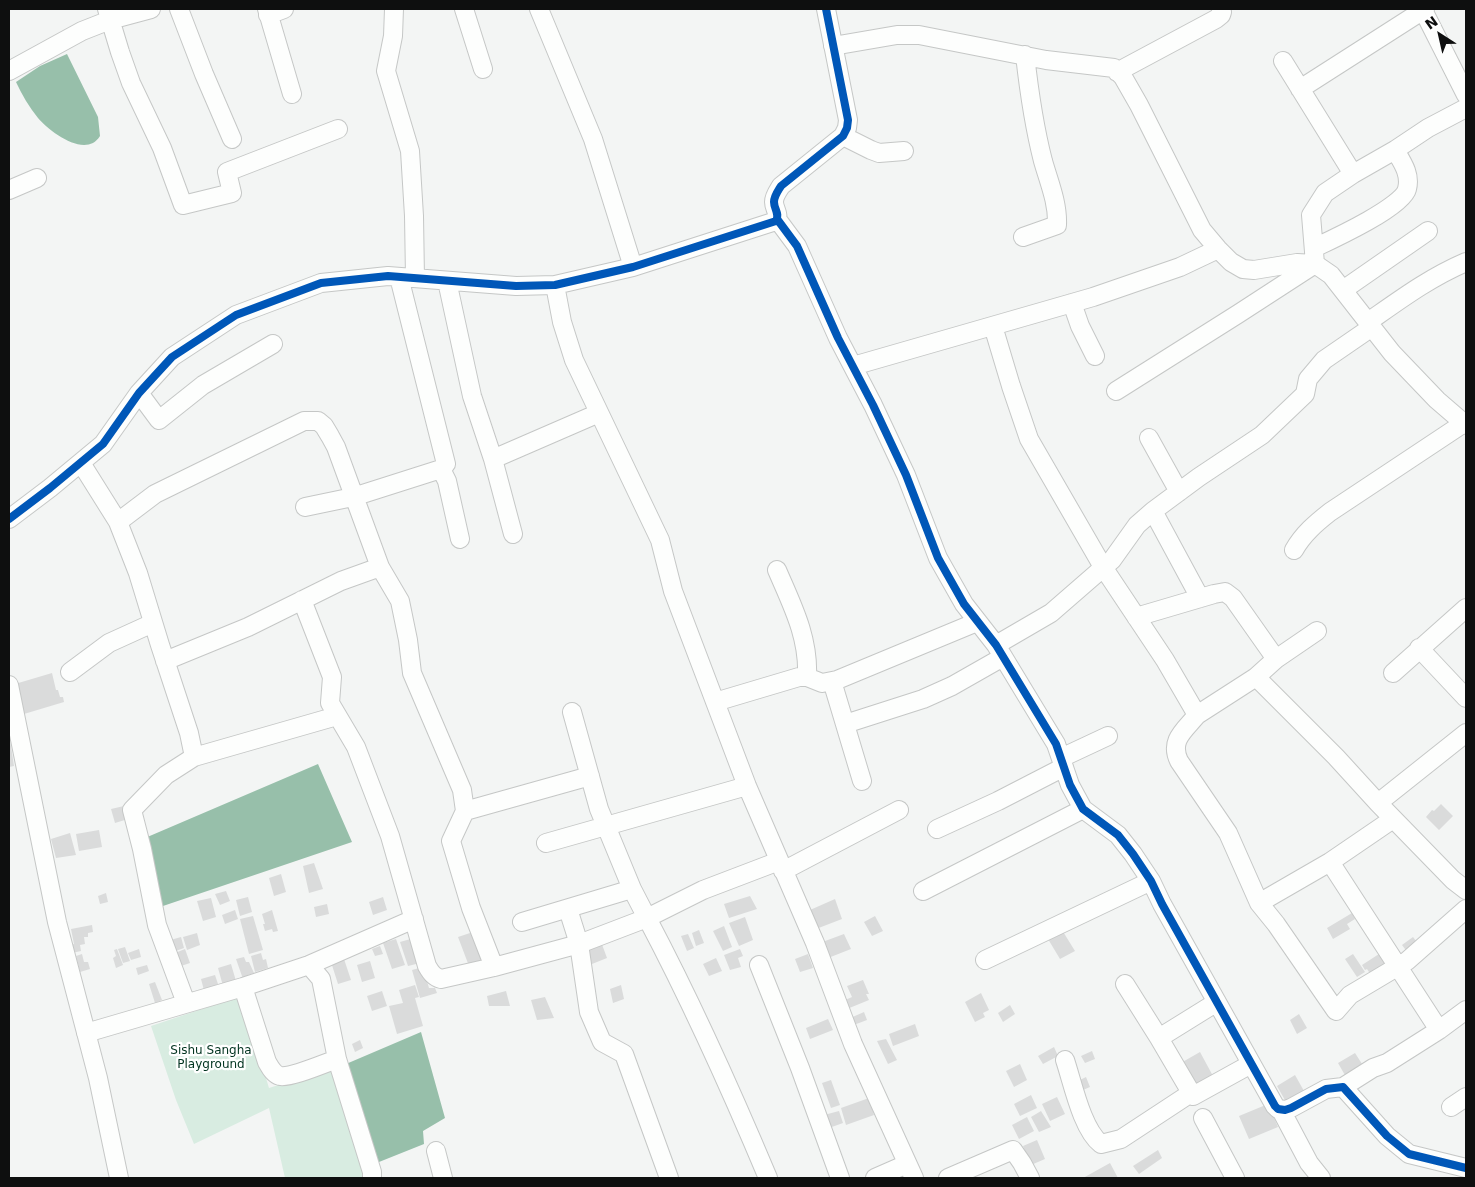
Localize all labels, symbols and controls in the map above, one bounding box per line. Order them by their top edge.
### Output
north arrow [1415,10,1465,60]
text: N [1422,13,1441,33]
park label: Sishu Sangha Playground [170,1044,252,1072]

